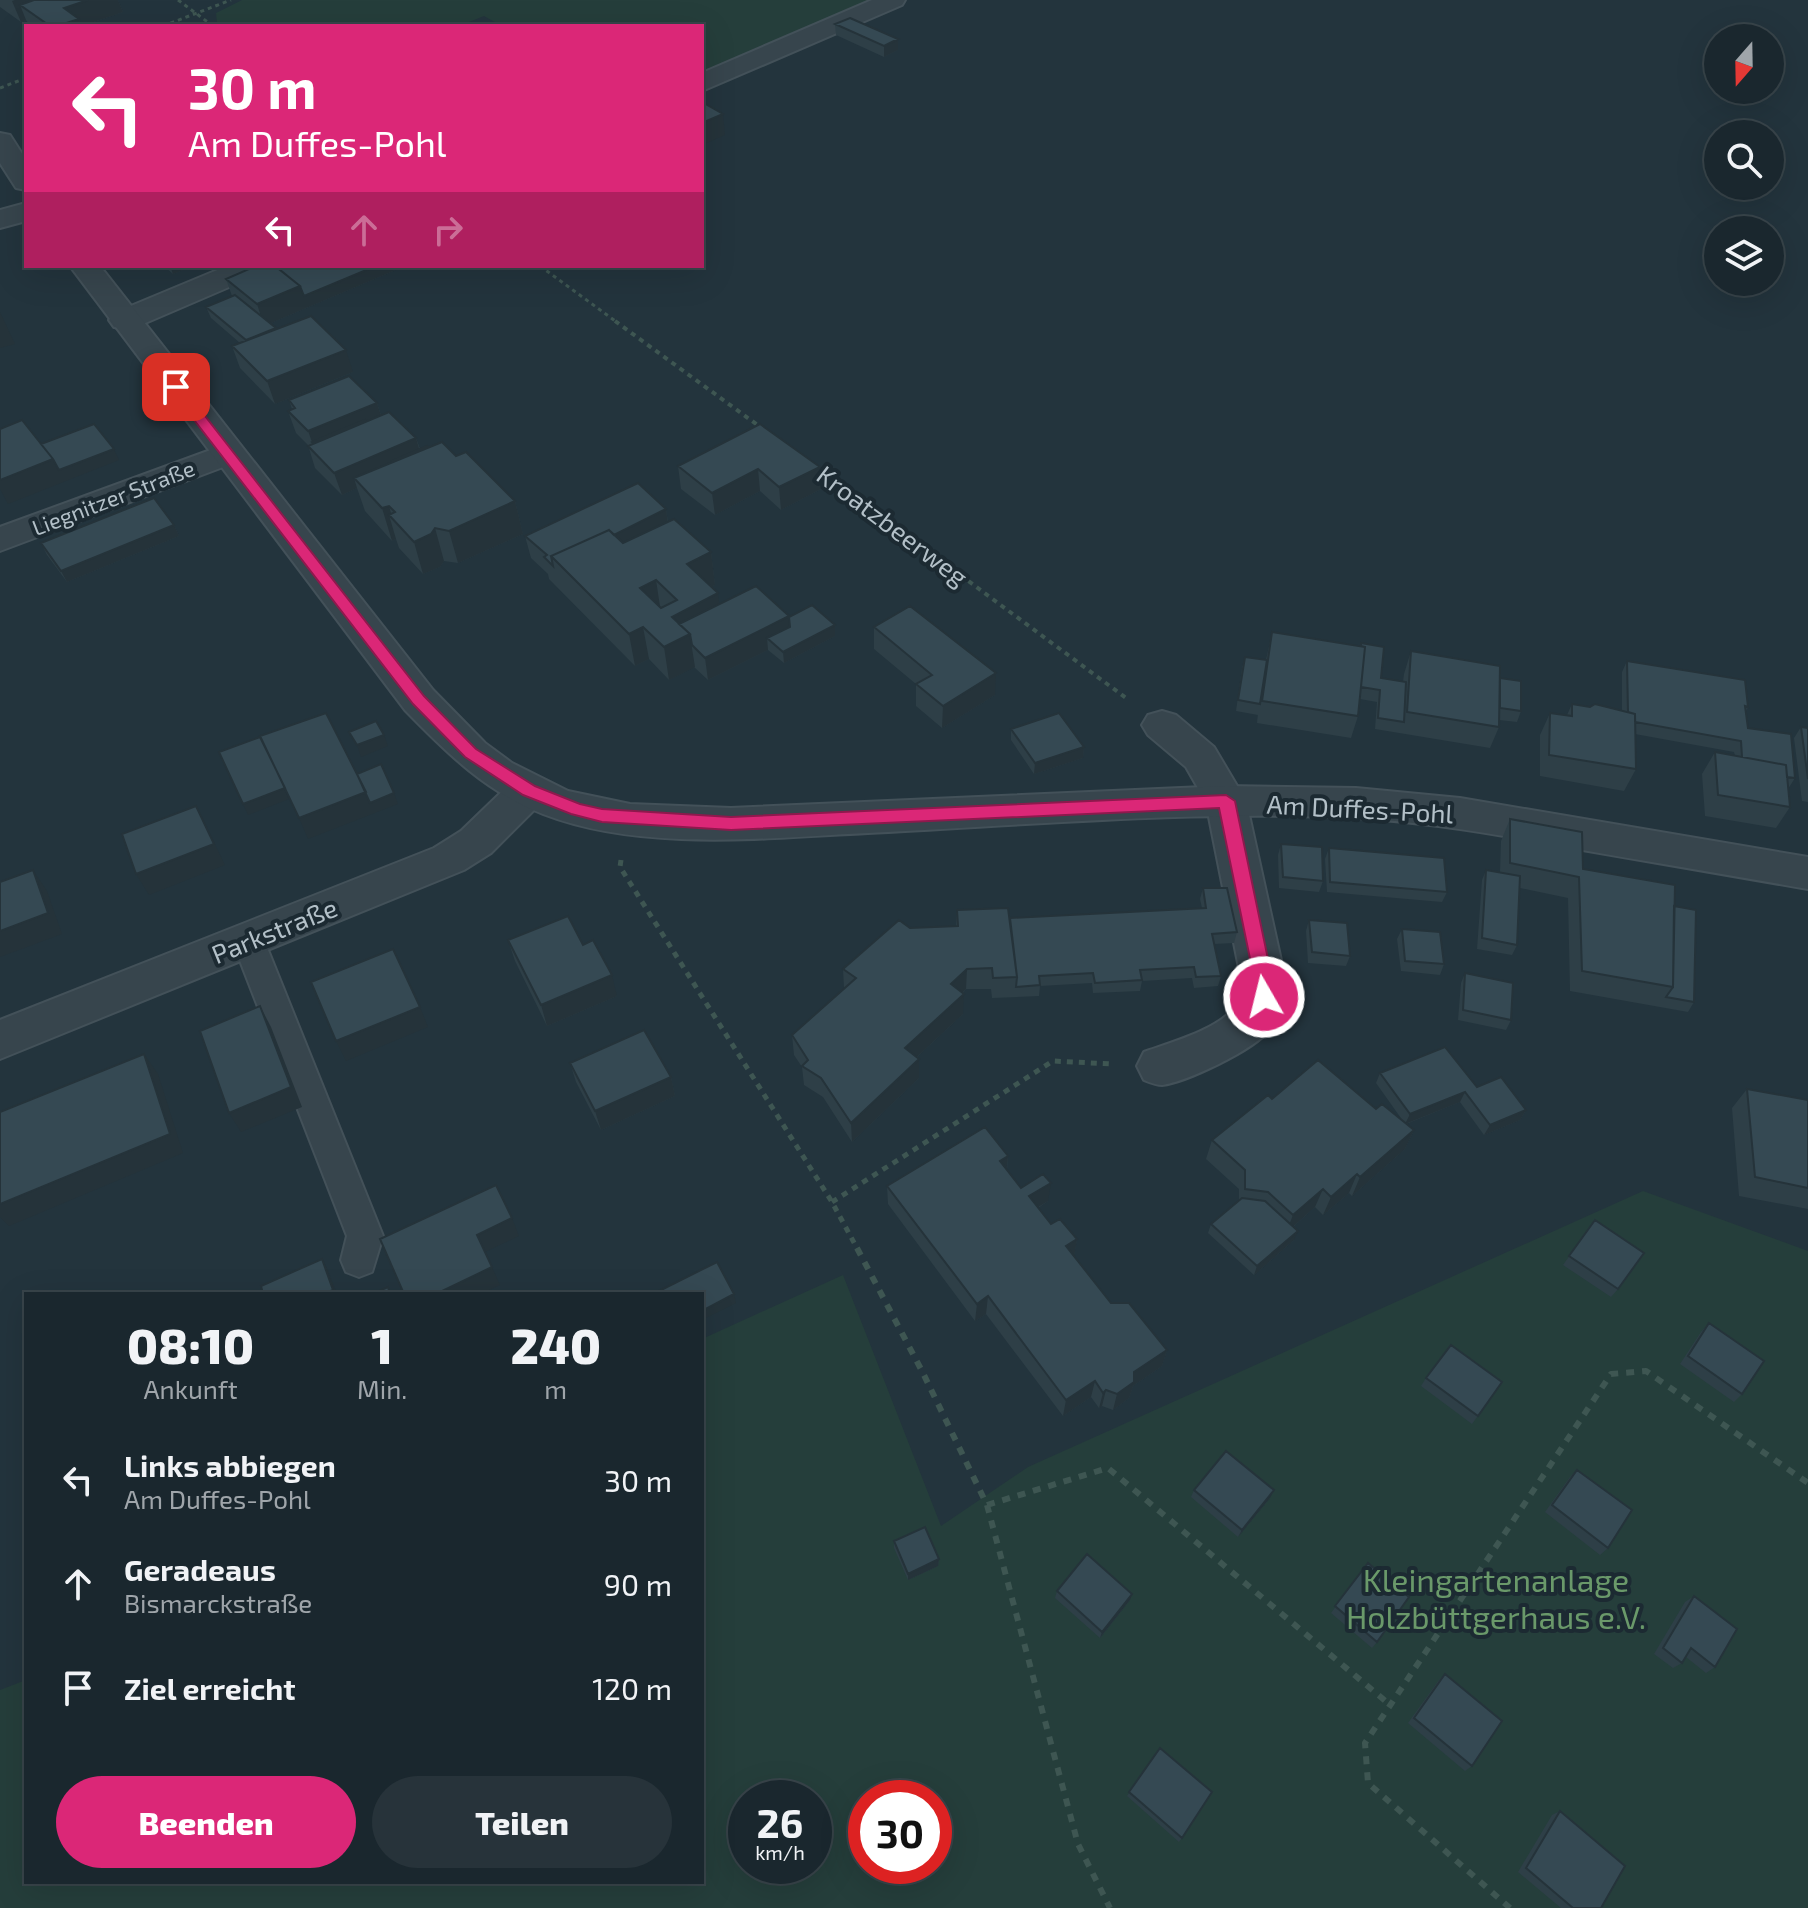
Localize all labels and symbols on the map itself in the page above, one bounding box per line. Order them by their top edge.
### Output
north arrow [1704,24,1784,104]
pin [142,353,210,421]
street label: Liegnitzer Straße [28,454,198,540]
street label: Kroatzbeerweg [812,458,974,592]
street label: Am Duffes-Pohl [1266,788,1454,828]
street label: Parkstraße [207,891,341,969]
position arrow [1222,955,1306,1039]
park label: Kleingartenanlage Holzbüttgerhaus e.V. [1346,1560,1646,1635]
speed limit sign: 30 [848,1780,952,1884]

